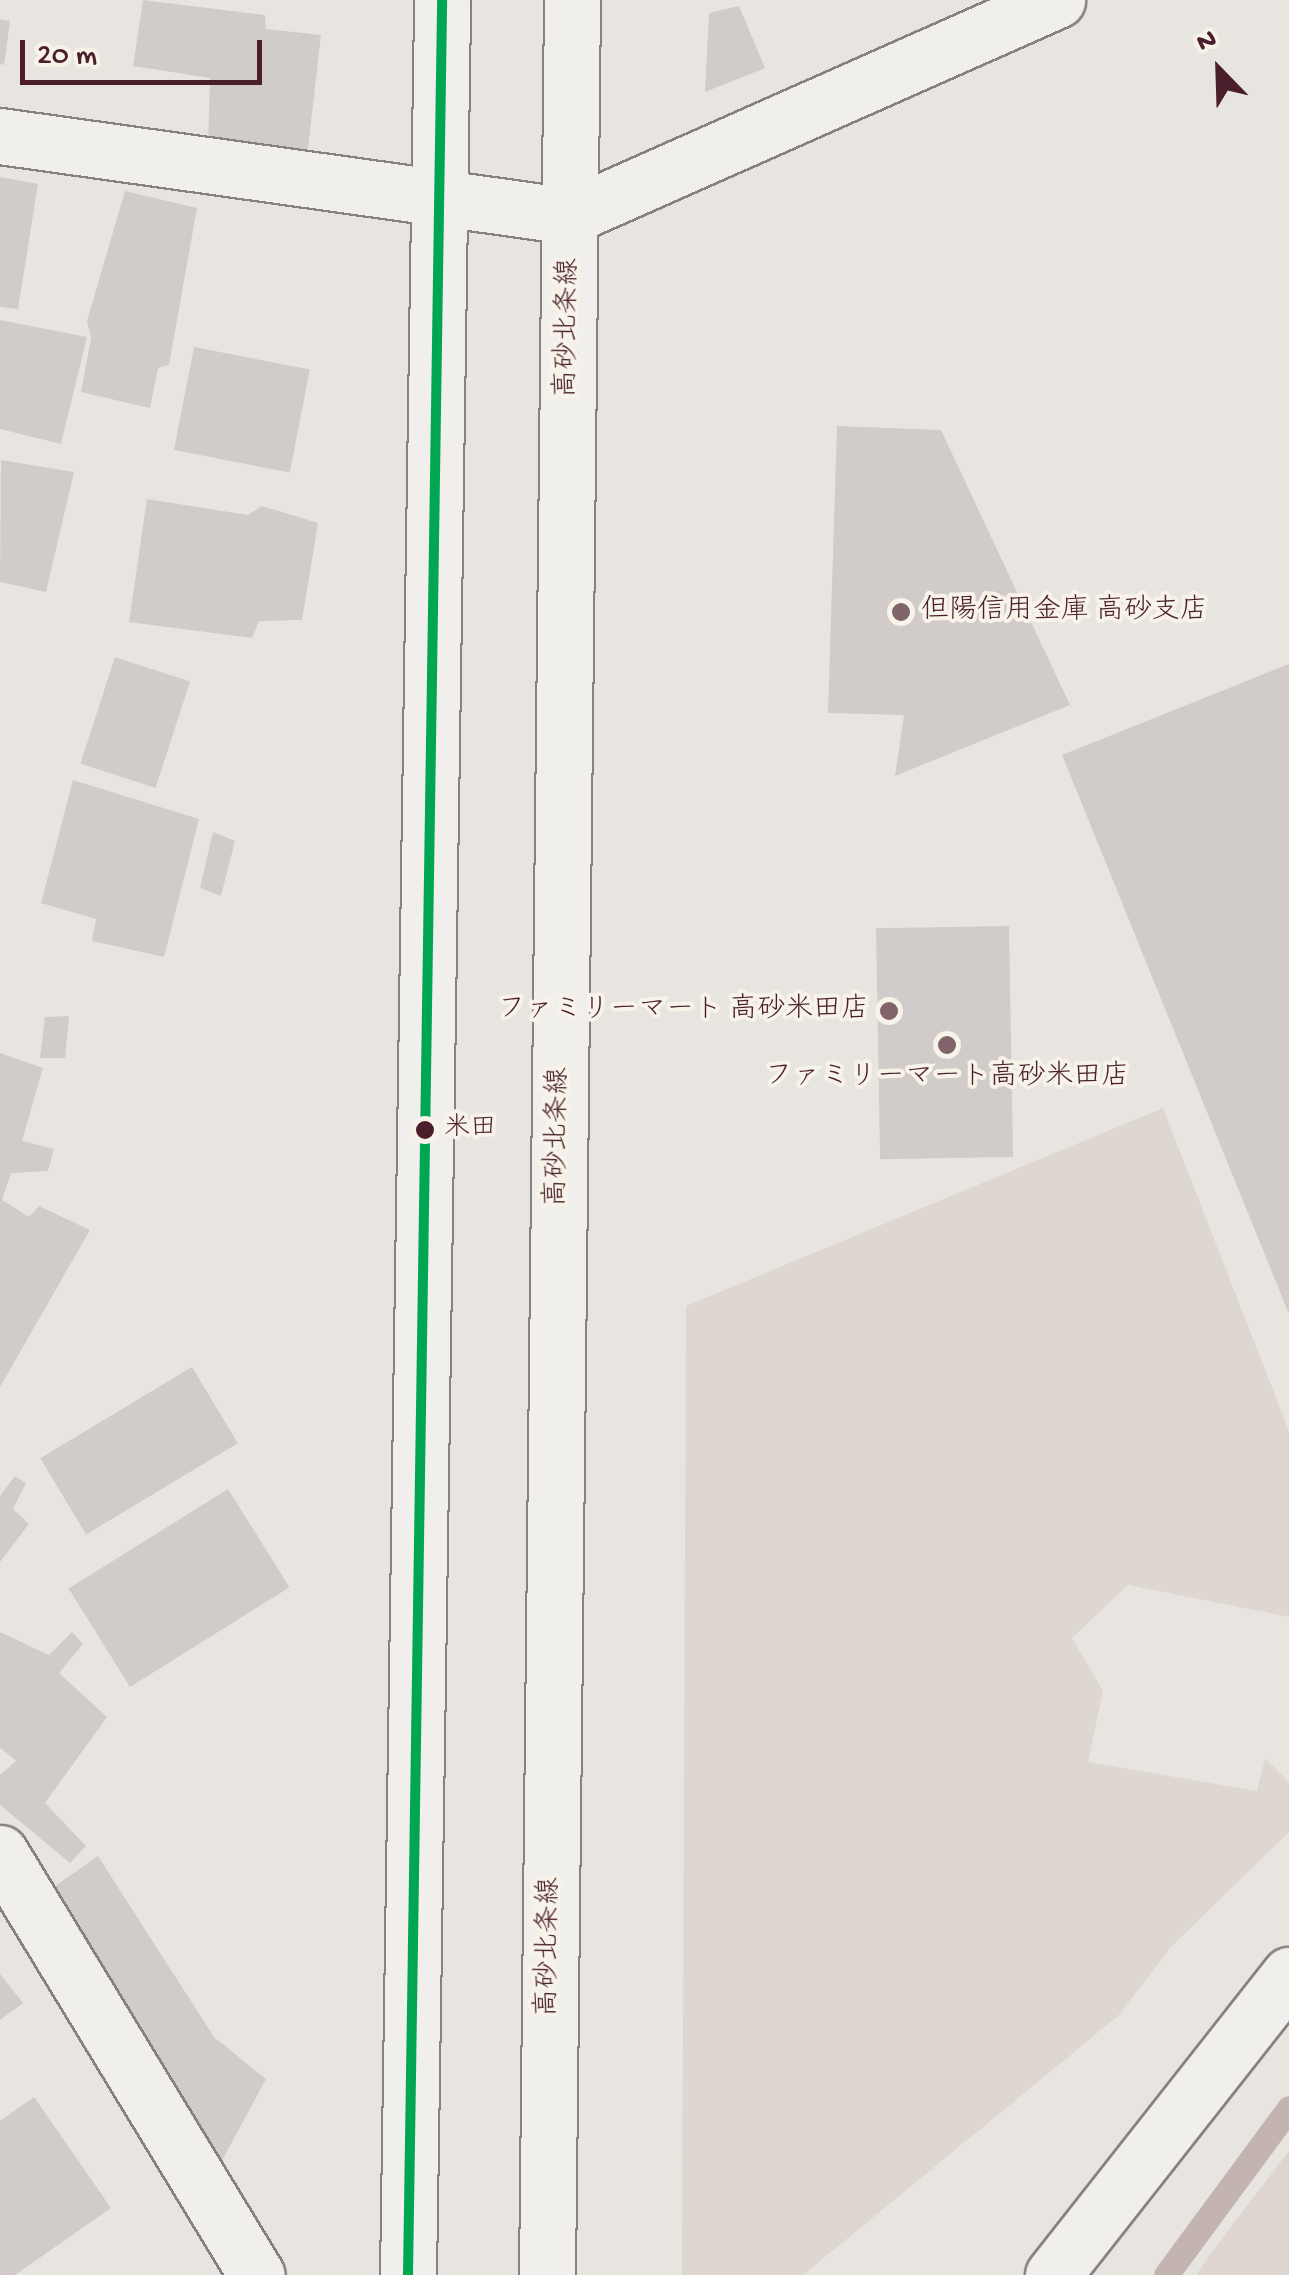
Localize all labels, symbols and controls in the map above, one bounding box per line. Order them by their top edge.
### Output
scale bar [25,20,268,82]
north arrow [1169,20,1269,120]
text: N [1192,23,1222,61]
text: 20 m [37,40,97,75]
street label: 高砂北条線 [551,258,587,398]
place label: 但陽信用金庫 高砂支店 [921,595,1208,629]
marker: 但陽信用金庫 高砂支店 [890,601,912,623]
place label: ファミリーマート 高砂米田店 [498,994,869,1028]
marker: ファミリーマート 高砂米田店 [878,1000,900,1022]
marker: ファミリーマート高砂米田店 [936,1034,958,1056]
place label: ファミリーマート高砂米田店 [765,1061,1129,1095]
street label: 高砂北条線 [541,1067,577,1207]
place label: 米田 [444,1114,496,1146]
marker: 米田 [415,1120,435,1140]
street label: 高砂北条線 [532,1877,568,2017]

